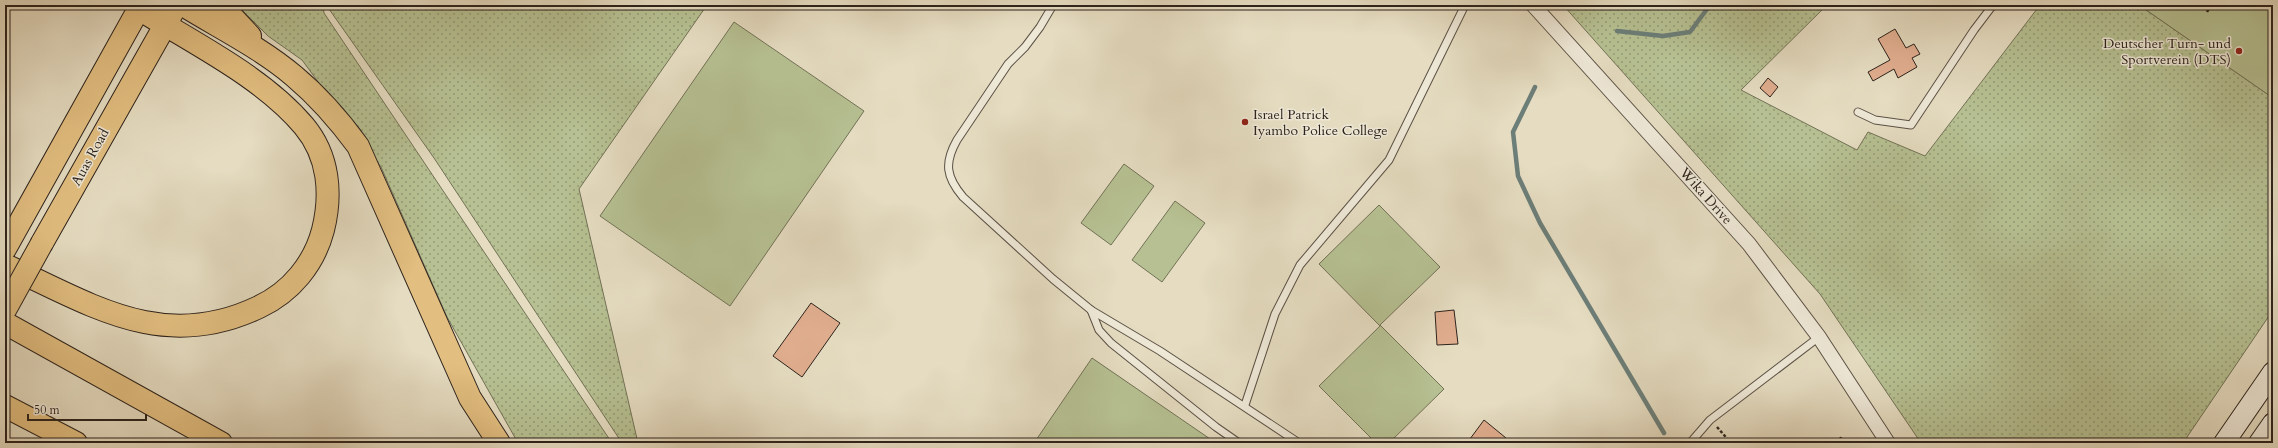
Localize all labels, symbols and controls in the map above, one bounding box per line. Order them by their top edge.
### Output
place label: Deutscher Turn- und Sportverein (DTS) [2103,34,2232,69]
marker: Deutscher Turn- und Sportverein (DTS) [2234,46,2244,56]
place label: Israel Patrick Iyambo Police College [1253,105,1388,140]
marker: Israel Patrick Iyambo Police College [1240,117,1250,127]
street label: Auas Road [66,124,114,189]
street label: Wika Drive [1675,163,1737,229]
scale bar [28,396,146,422]
text: 50 m [34,402,61,418]

